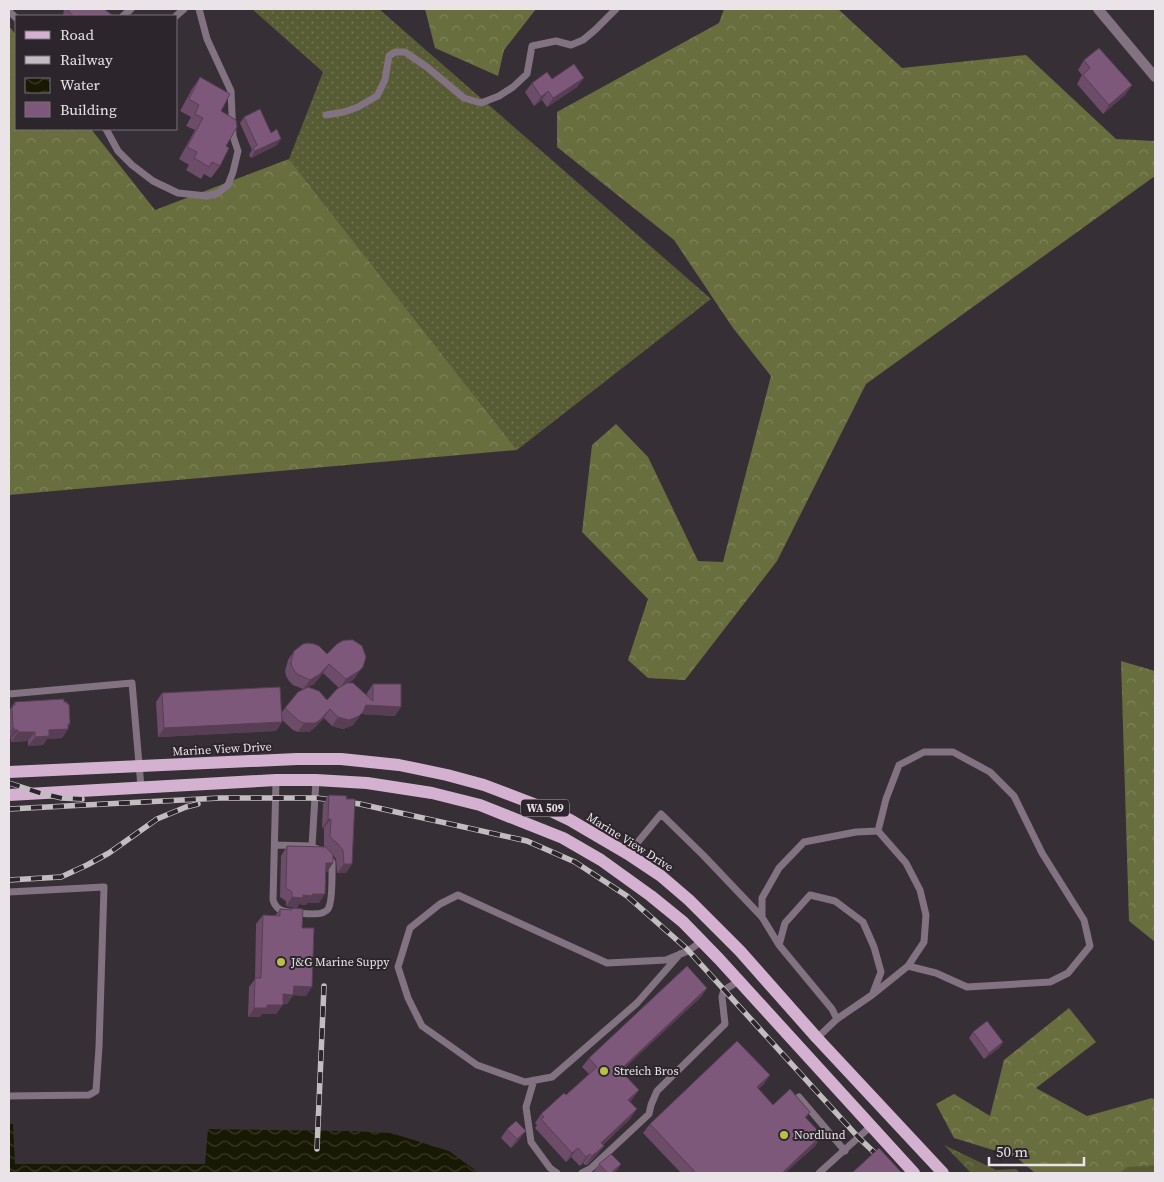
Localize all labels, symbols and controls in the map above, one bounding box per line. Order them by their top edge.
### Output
legend [15,15,178,130]
text: Road [60,24,94,45]
text: Railway [60,49,113,70]
text: Water [60,74,101,95]
text: Building [60,99,117,120]
street label: Marine View Drive [172,738,272,760]
road number: WA 509 [521,800,569,816]
street label: Marine View Drive [584,809,676,875]
place label: J&G Marine Suppy [290,954,390,970]
marker: J&G Marine Suppy [275,956,287,968]
place label: Streich Bros [614,1063,679,1079]
marker: Streich Bros [598,1065,610,1077]
place label: Nordlund [794,1127,846,1143]
marker: Nordlund [778,1129,790,1141]
scale bar [989,1134,1084,1166]
text: 50 m [996,1141,1028,1162]

